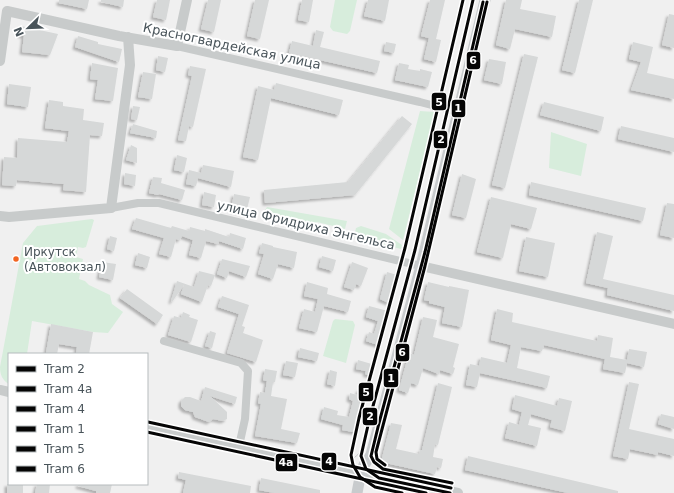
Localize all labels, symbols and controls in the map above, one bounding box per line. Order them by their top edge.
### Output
north arrow [8,8,48,48]
street label: Красногвардейская улица [142,20,322,72]
text: N [11,25,27,38]
line badge: 6 [466,51,481,70]
text: 6 [469,54,477,67]
line badge: 5 [431,92,447,111]
text: 5 [435,96,443,109]
line badge: 1 [451,99,466,118]
text: 1 [454,102,462,115]
line badge: 2 [433,130,448,149]
text: 2 [437,133,445,146]
street label: улица Фридриха Энгельса [216,197,396,253]
place label: Иркутск (Автовокзал) [24,245,106,274]
marker: Иркутск (Автовокзал) [11,254,21,264]
line badge: 6 [395,343,410,362]
text: 6 [398,346,406,359]
legend [8,353,148,485]
text: Tram 2 [43,362,85,376]
line badge: 1 [383,368,399,388]
text: 1 [387,372,395,385]
text: Tram 4a [43,382,92,396]
line badge: 5 [358,382,374,402]
text: 5 [362,386,370,399]
text: Tram 4 [43,402,85,416]
line badge: 2 [362,407,378,426]
text: 2 [366,410,374,423]
text: Tram 1 [43,422,85,436]
text: Tram 5 [43,442,85,456]
line badge: 4 [321,452,337,471]
line badge: 4a [275,453,298,472]
text: 4 [325,455,333,468]
text: 4a [278,456,294,469]
text: Tram 6 [43,462,85,476]

